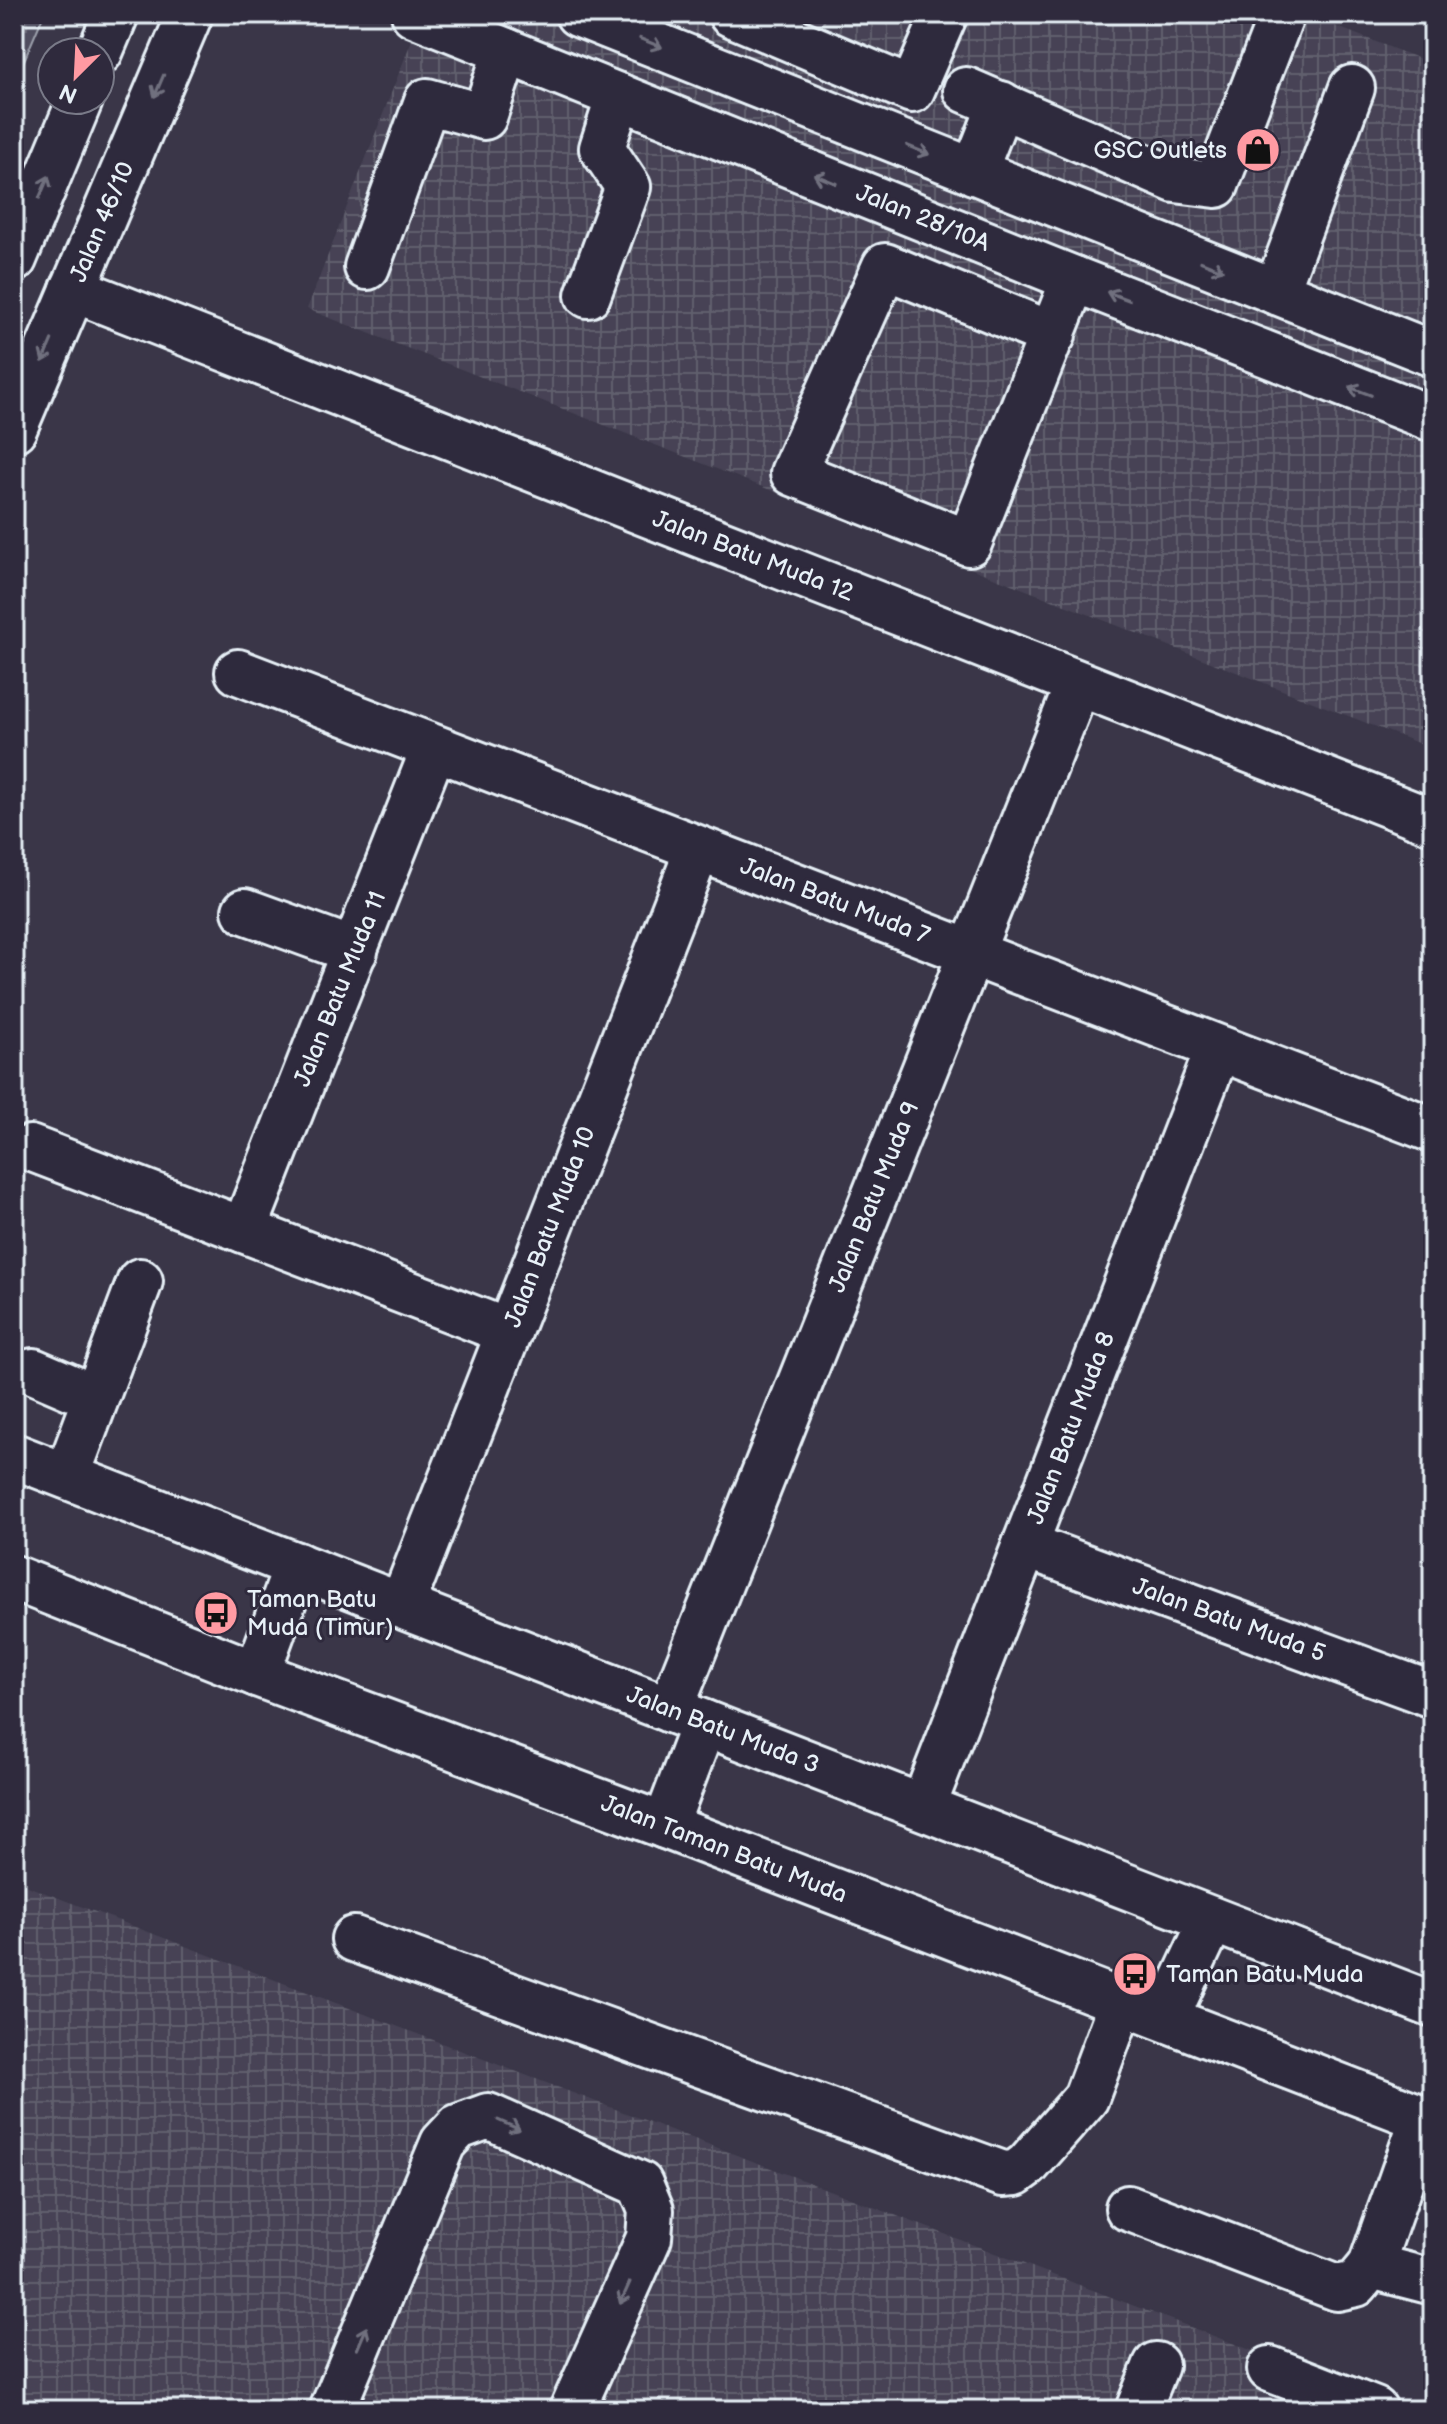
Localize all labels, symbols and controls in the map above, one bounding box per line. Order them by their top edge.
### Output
north arrow [36,36,116,116]
one-way arrow [638,37,663,51]
one-way arrow [151,73,166,98]
text: N [55,77,82,109]
shop icon: GSC Outlets [1234,126,1282,174]
place label: GSC Outlets [1093,136,1227,165]
one-way arrow [905,144,930,158]
street label: Jalan 46/10 [64,157,140,287]
one-way arrow [813,171,838,185]
one-way arrow [38,175,52,199]
street label: Jalan 28/10A [852,178,994,258]
one-way arrow [1199,260,1224,274]
one-way arrow [1106,288,1131,303]
one-way arrow [39,338,54,363]
one-way arrow [1348,383,1373,397]
street label: Jalan Batu Muda 12 [648,504,858,608]
street label: Jalan Batu Muda 7 [736,852,934,951]
street label: Jalan Batu Muda 11 [288,887,392,1091]
street label: Jalan Batu Muda 9 [822,1097,926,1297]
street label: Jalan Batu Muda 10 [498,1122,602,1332]
street label: Jalan Batu Muda 8 [1021,1328,1121,1528]
street label: Jalan Batu Muda 5 [1129,1572,1329,1668]
place label: Taman Batu Muda (Timur) [247,1585,393,1642]
bus stop icon: Taman Batu Muda (Timur) [192,1589,240,1637]
street label: Jalan Batu Muda 3 [622,1680,824,1780]
street label: Jalan Taman Batu Muda [597,1789,851,1909]
bus stop icon: Taman Batu Muda [1111,1950,1159,1998]
place label: Taman Batu Muda [1166,1960,1363,1989]
one-way arrow [496,2119,521,2134]
one-way arrow [616,2280,631,2304]
one-way arrow [356,2326,370,2351]

